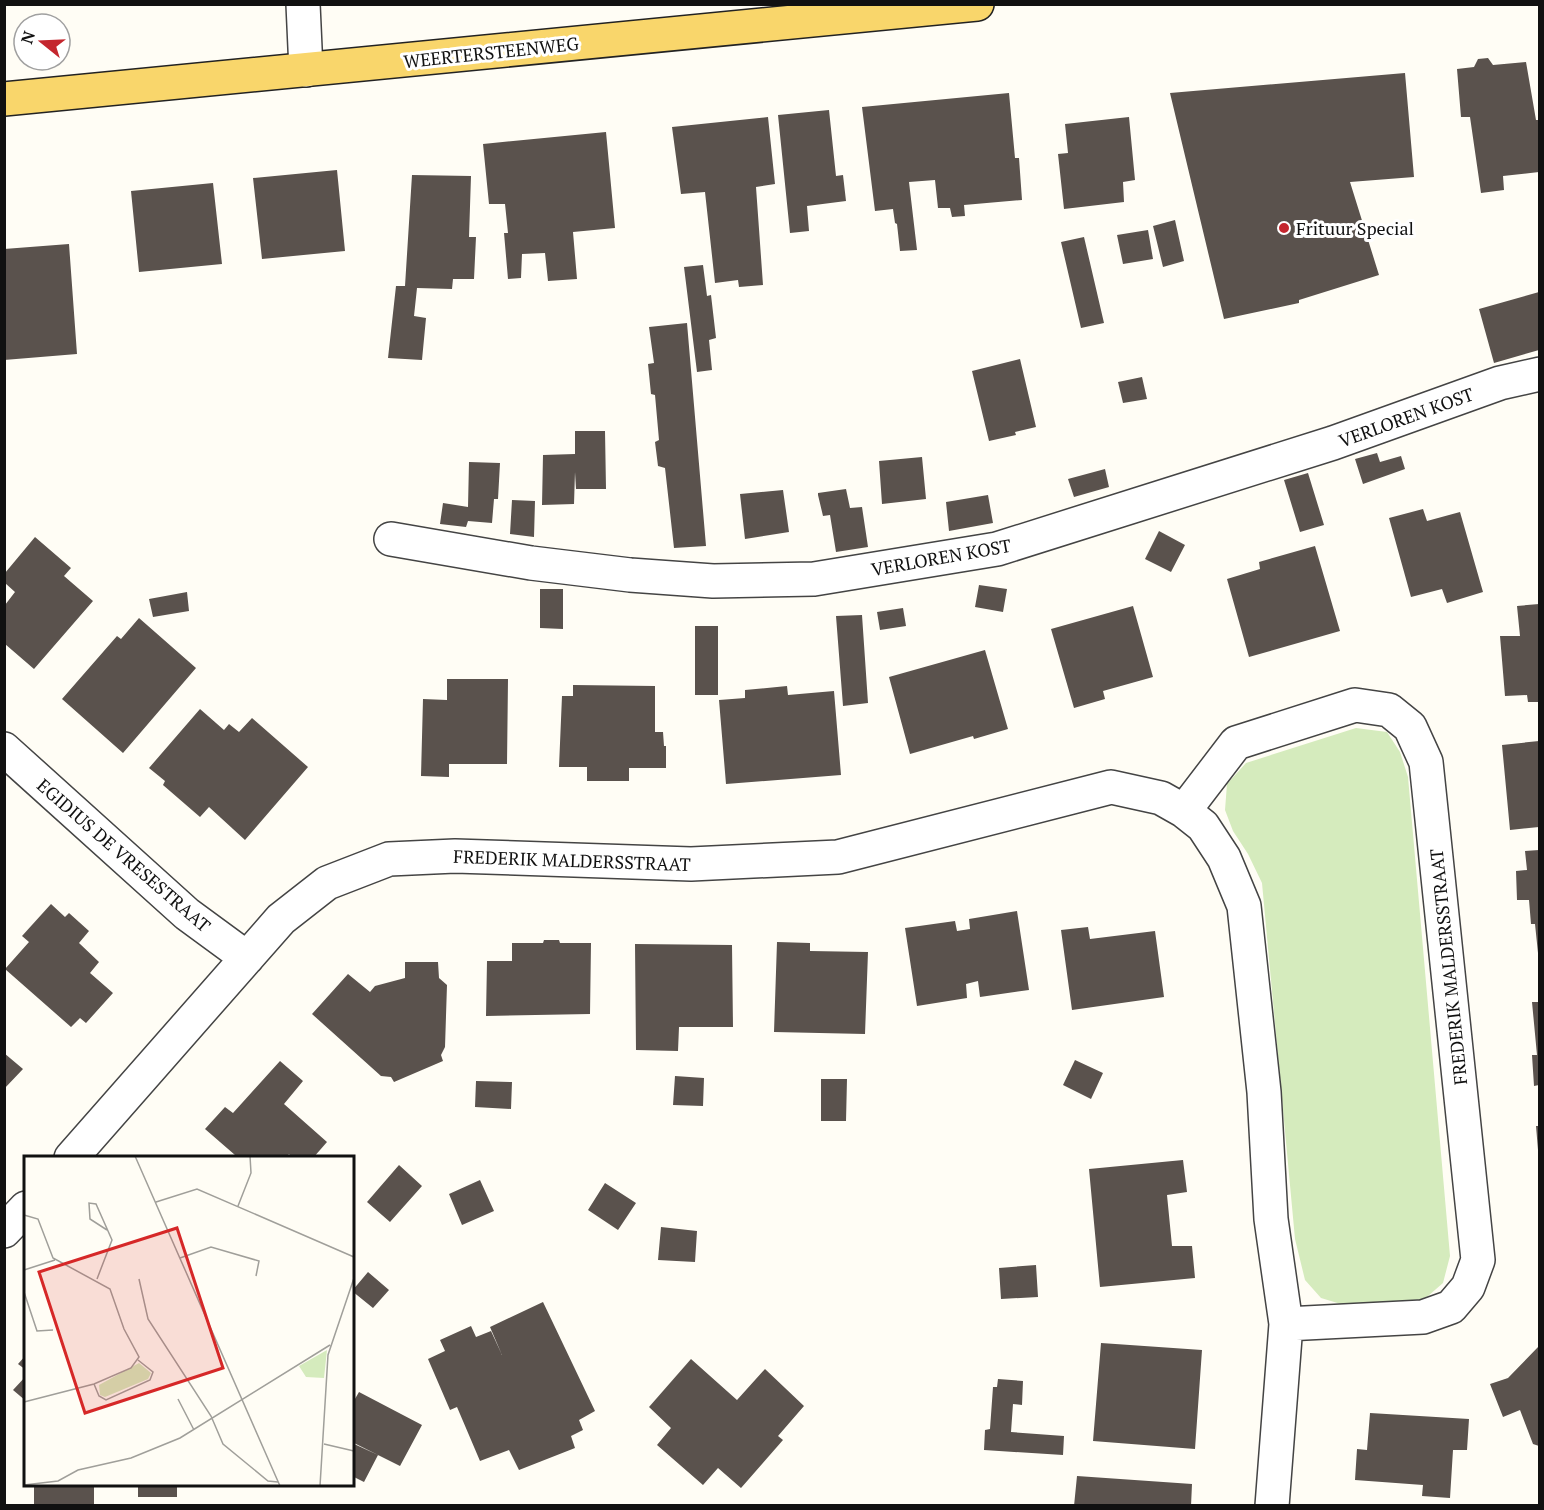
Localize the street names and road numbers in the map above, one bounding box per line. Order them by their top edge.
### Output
street label: WEERTERSTEENWEG [402,31,580,73]
street label: VERLOREN KOST [1335,381,1477,453]
street label: VERLOREN KOST [869,533,1013,581]
street label: EGIDIUS DE VRESESTRAAT [32,773,216,937]
street label: FREDERIK MALDERSSTRAAT [453,844,691,876]
street label: FREDERIK MALDERSSTRAAT [1424,848,1472,1086]

